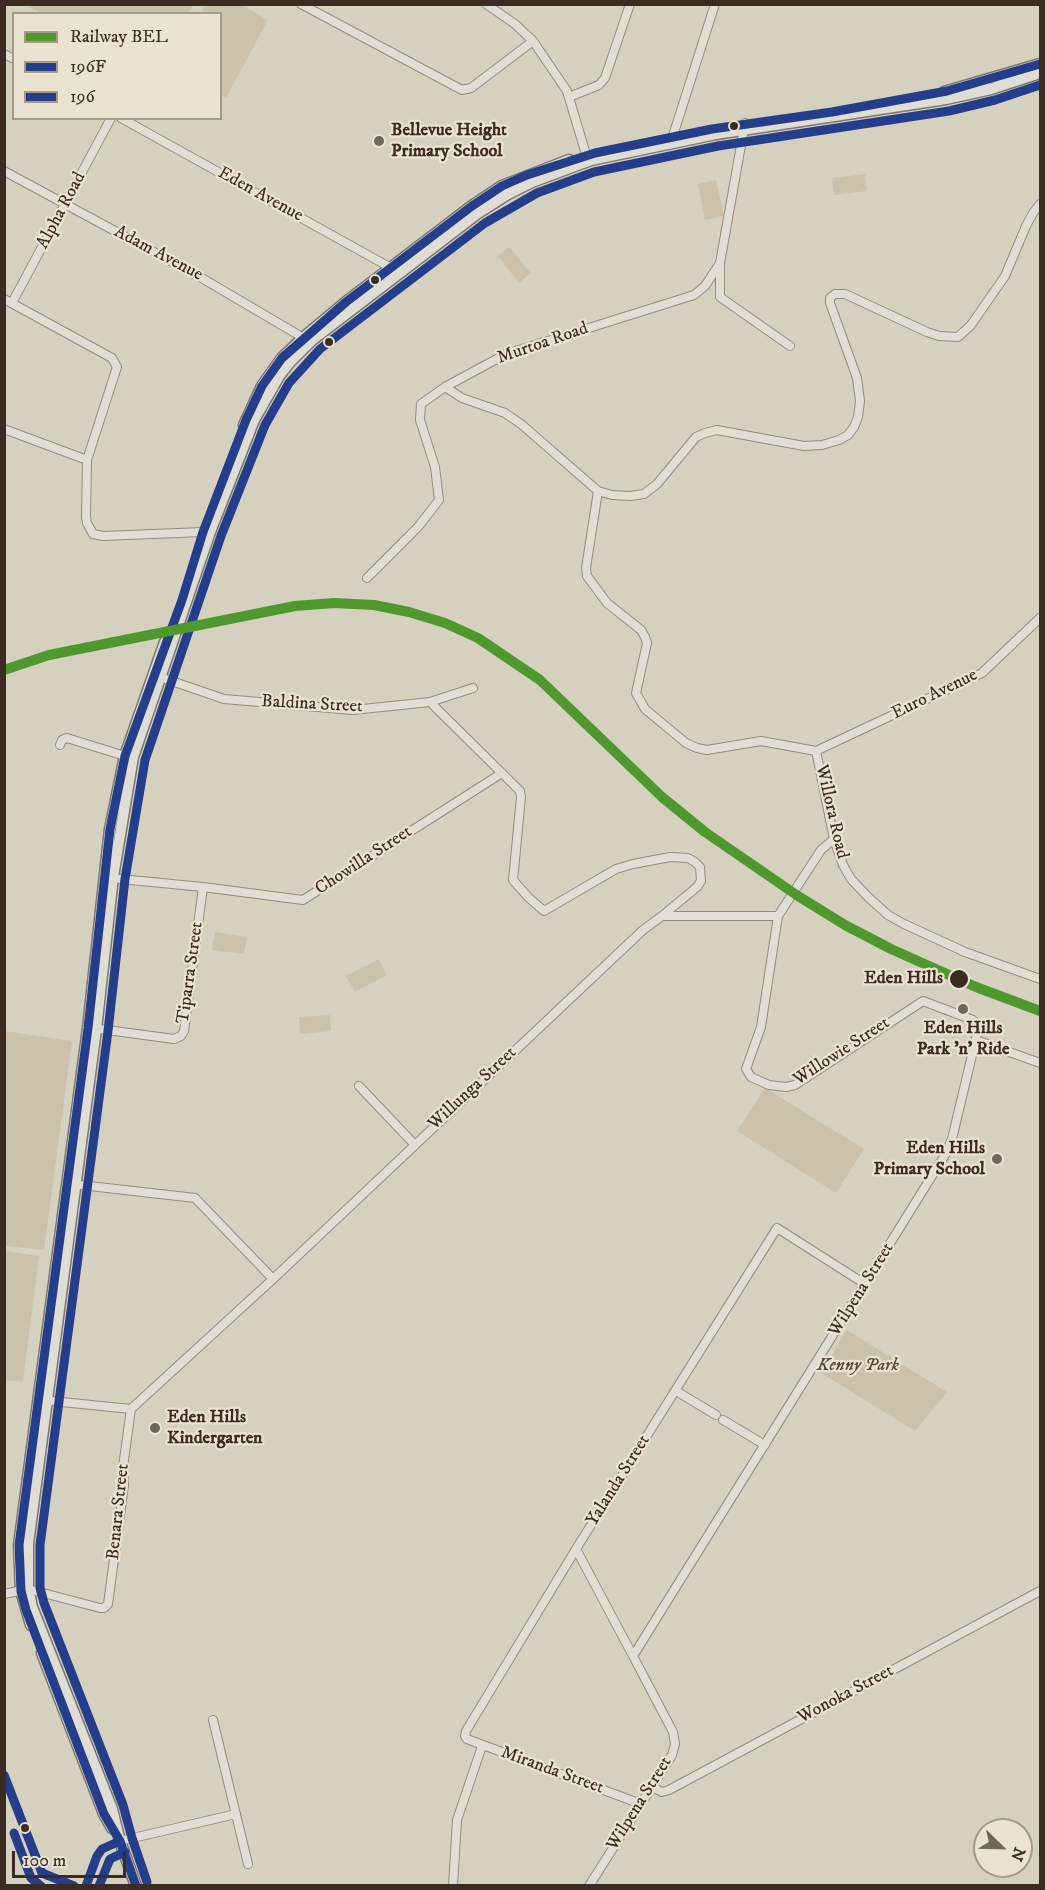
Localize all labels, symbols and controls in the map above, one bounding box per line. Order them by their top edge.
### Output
legend [12,12,222,120]
text: Railway BEL [70,26,168,48]
text: 196F [70,56,106,78]
text: 196 [70,86,95,108]
place label: Bellevue Height Primary School [391,120,507,162]
unlabelled marker [728,120,740,132]
marker: Bellevue Height Primary School [372,134,386,148]
street label: Eden Avenue [214,163,306,227]
street label: Alpha Road [33,169,91,253]
street label: Adam Avenue [110,222,206,286]
unlabelled marker [369,274,381,286]
street label: Murtoa Road [495,318,591,370]
unlabelled marker [323,336,335,348]
street label: Euro Avenue [889,665,981,725]
street label: Baldina Street [261,692,363,718]
street label: Willora Road [810,763,852,861]
street label: Chowilla Street [312,822,416,900]
street label: Tiparra Street [173,921,209,1025]
place label: Eden Hills [864,968,943,990]
marker: Eden Hills [948,968,970,990]
marker: Eden Hills Park 'n' Ride [956,1002,970,1016]
street label: Willowie Street [790,1013,894,1091]
place label: Eden Hills Park 'n' Ride [917,1018,1009,1060]
street label: Willunga Street [424,1043,522,1135]
place label: Eden Hills Primary School [874,1138,985,1180]
marker: Eden Hills Primary School [990,1152,1004,1166]
street label: Wilpena Street [825,1239,899,1341]
park label: Kenny Park [817,1355,899,1377]
place label: Eden Hills Kindergarten [167,1407,263,1450]
marker: Eden Hills Kindergarten [148,1421,162,1435]
street label: Yalanda Street [582,1431,656,1531]
street label: Benara Street [103,1463,135,1561]
street label: Wonoka Street [794,1661,898,1729]
street label: Miranda Street [498,1742,606,1800]
street label: Wilpena Street [603,1753,677,1855]
north arrow [973,1818,1033,1878]
unlabelled marker [19,1822,31,1834]
scale bar [15,1839,129,1877]
text: N [1006,1844,1030,1864]
text: 100 m [23,1850,66,1872]

